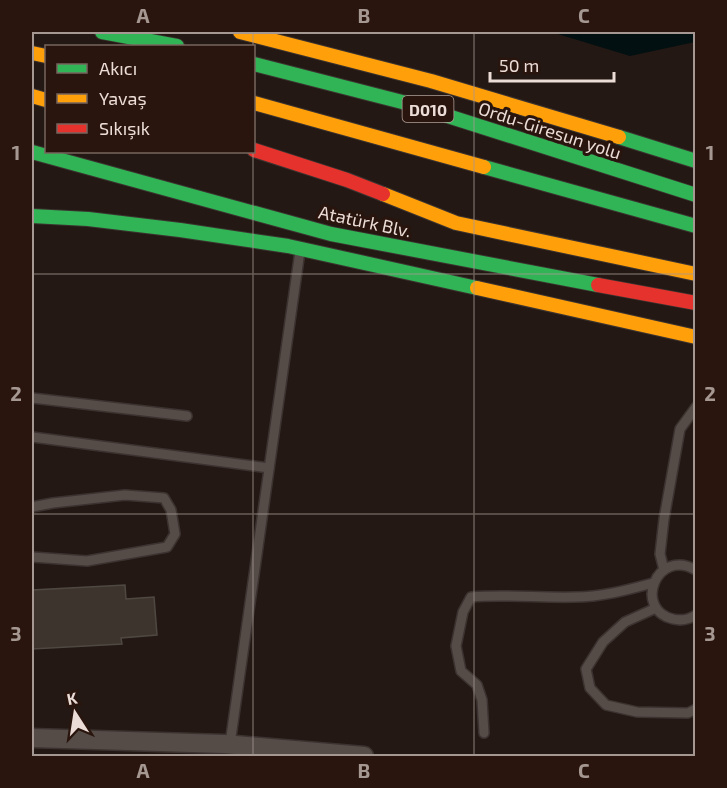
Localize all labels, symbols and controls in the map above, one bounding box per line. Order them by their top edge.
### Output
text: A [136,3,150,27]
text: B [358,3,370,27]
text: C [578,3,590,27]
legend [45,45,255,153]
scale bar [490,45,614,83]
text: 50 m [499,54,539,76]
text: Akıcı [99,57,137,79]
text: Yavaş [99,87,147,110]
road number: D010 [402,96,454,122]
street label: Ordu-Giresun yolu [476,97,624,163]
text: Sıkışık [99,117,150,140]
text: 1 [12,140,20,164]
text: 1 [706,140,714,164]
street label: Atatürk Blv. [317,200,413,242]
text: 2 [10,381,22,405]
text: 2 [704,381,716,405]
text: 3 [10,621,22,645]
text: 3 [704,621,716,645]
north arrow [45,683,105,743]
text: K [65,687,80,708]
text: A [136,758,150,782]
text: B [358,758,370,782]
text: C [578,758,590,782]

